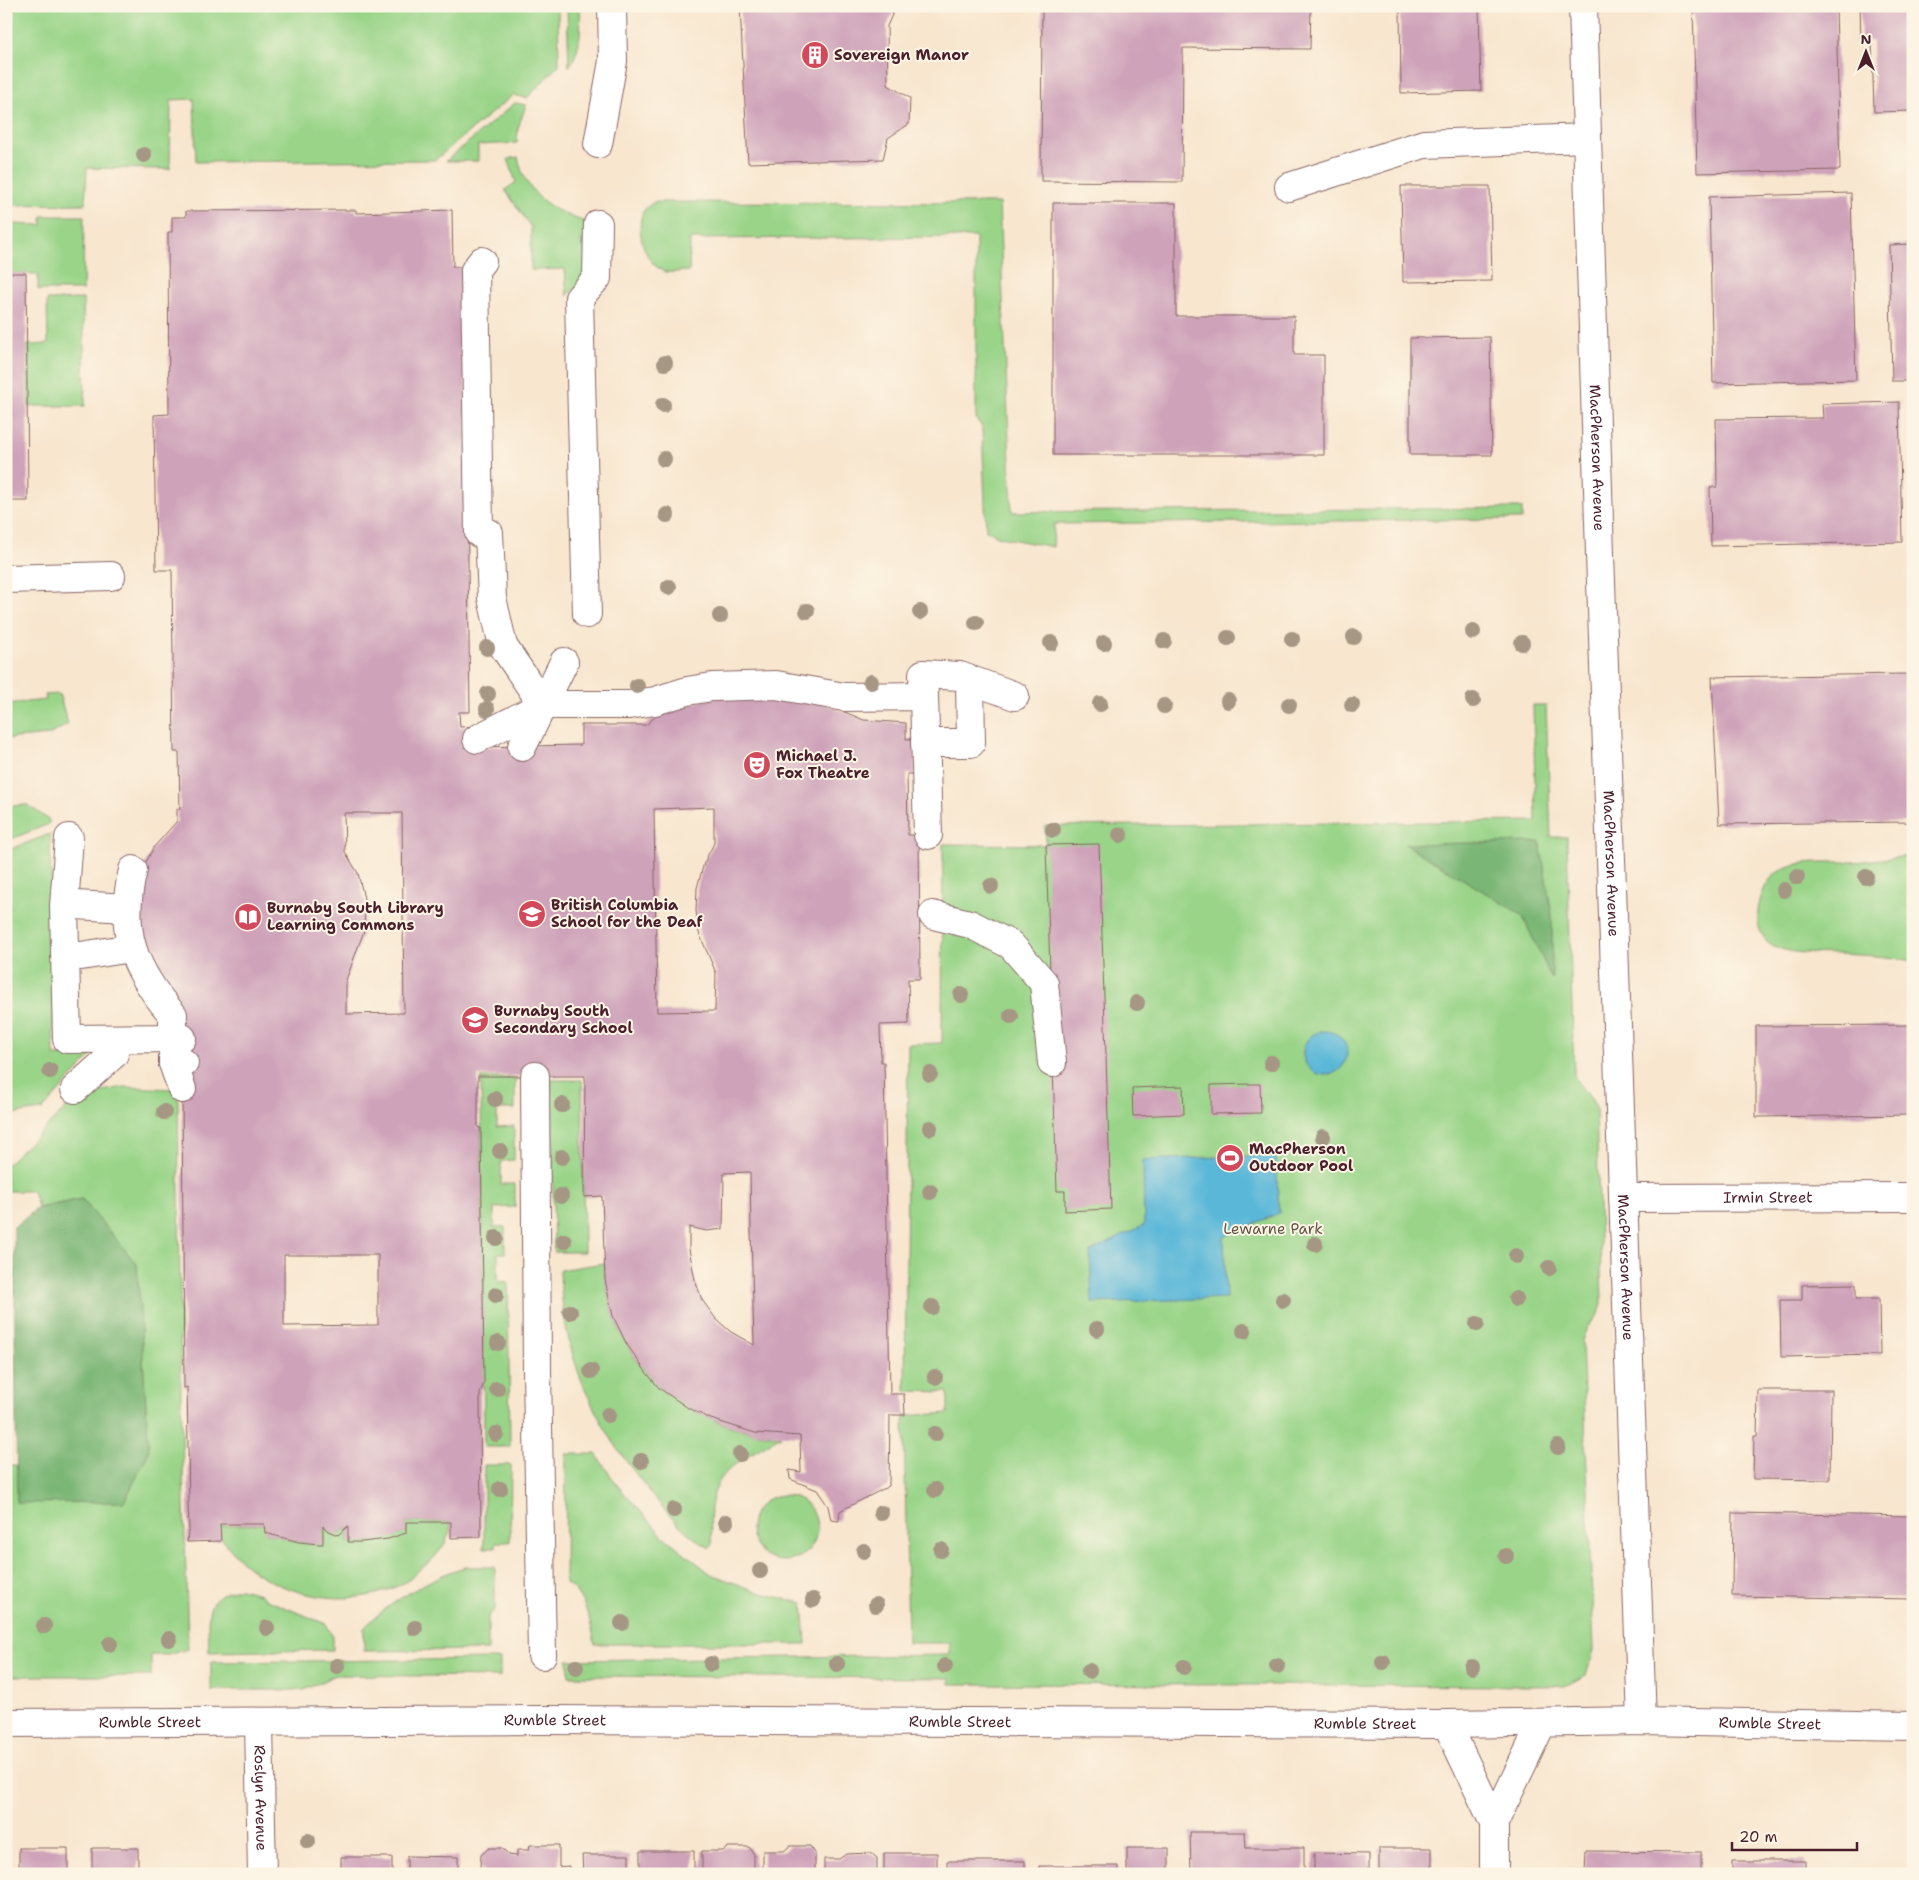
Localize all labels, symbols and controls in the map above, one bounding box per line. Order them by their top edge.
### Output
north arrow [1842,28,1892,78]
text: N [1860,30,1872,48]
building icon: Sovereign Manor [800,40,830,70]
place label: Sovereign Manor [834,45,969,65]
street label: MacPherson Avenue [1585,384,1609,531]
place label: Michael J. Fox Theatre [776,746,870,783]
theatre icon: Michael J. Fox Theatre [742,750,772,780]
street label: MacPherson Avenue [1599,790,1624,937]
place label: British Columbia School for the Deaf [551,895,702,932]
place label: Burnaby South Library Learning Commons [267,898,444,935]
school or university icon: British Columbia School for the Deaf [517,899,547,929]
library icon: Burnaby South Library Learning Commons [233,902,263,932]
place label: Burnaby South Secondary School [494,1001,633,1038]
school or university icon: Burnaby South Secondary School [460,1005,490,1035]
place label: MacPherson Outdoor Pool [1249,1139,1353,1176]
sports icon: MacPherson Outdoor Pool [1215,1143,1245,1173]
street label: Irmin Street [1723,1187,1813,1208]
street label: MacPherson Avenue [1613,1194,1638,1341]
park label: Lewarne Park [1223,1219,1323,1239]
street label: Rumble Street [504,1710,606,1730]
street label: Rumble Street [99,1712,201,1732]
street label: Rumble Street [909,1712,1011,1732]
street label: Rumble Street [1718,1712,1821,1734]
street label: Rumble Street [1314,1713,1416,1734]
street label: Roslyn Avenue [249,1745,272,1851]
scale bar [1732,1820,1856,1852]
text: 20 m [1739,1827,1778,1847]

